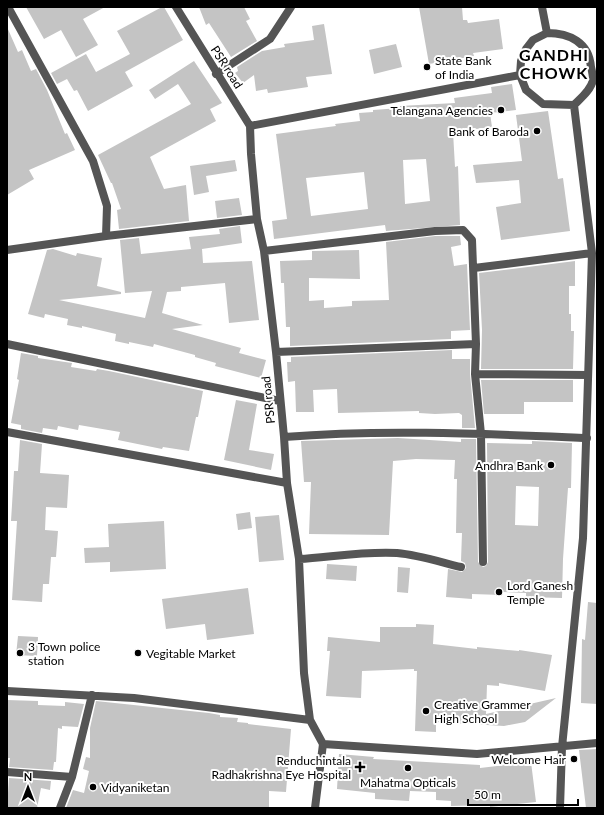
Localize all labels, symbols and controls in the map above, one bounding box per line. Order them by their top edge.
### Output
street label: PSR road [208,43,246,91]
district label: GANDHI CHOWK [519,45,589,82]
place label: State Bank of India [435,53,492,82]
marker: State Bank of India [422,62,432,72]
place label: Telangana Agencies [391,103,493,118]
marker: Telangana Agencies [496,105,506,115]
place label: Bank of Baroda [449,124,529,139]
marker: Bank of Baroda [532,126,542,136]
street label: PSR road [258,375,278,425]
place label: Andhra Bank [475,458,544,473]
marker: Andhra Bank [546,460,556,470]
place label: Lord Ganesh Temple [507,578,573,607]
marker: Lord Ganesh Temple [494,587,504,597]
place label: 3 Town police station [28,639,100,668]
place label: Vegitable Market [146,646,236,661]
marker: 3 Town police station [15,648,25,658]
marker: Vegitable Market [133,648,143,658]
place label: Creative Grammer High School [434,697,531,726]
marker: Creative Grammer High School [421,706,431,716]
place label: Welcome Hair [491,752,567,767]
place label: Renduchintala Radhakrishna Eye Hospital [211,753,351,782]
marker: Welcome Hair [569,754,579,764]
marker: Renduchintala Radhakrishna Eye Hospital [354,761,366,773]
marker: Mahatma Opticals [403,763,413,773]
north arrow [8,767,48,807]
text: N [24,770,32,783]
place label: Mahatma Opticals [360,775,456,790]
place label: Vidyaniketan [101,780,169,795]
scale bar [468,781,578,807]
marker: Vidyaniketan [88,782,98,792]
text: 50 m [474,787,501,802]

